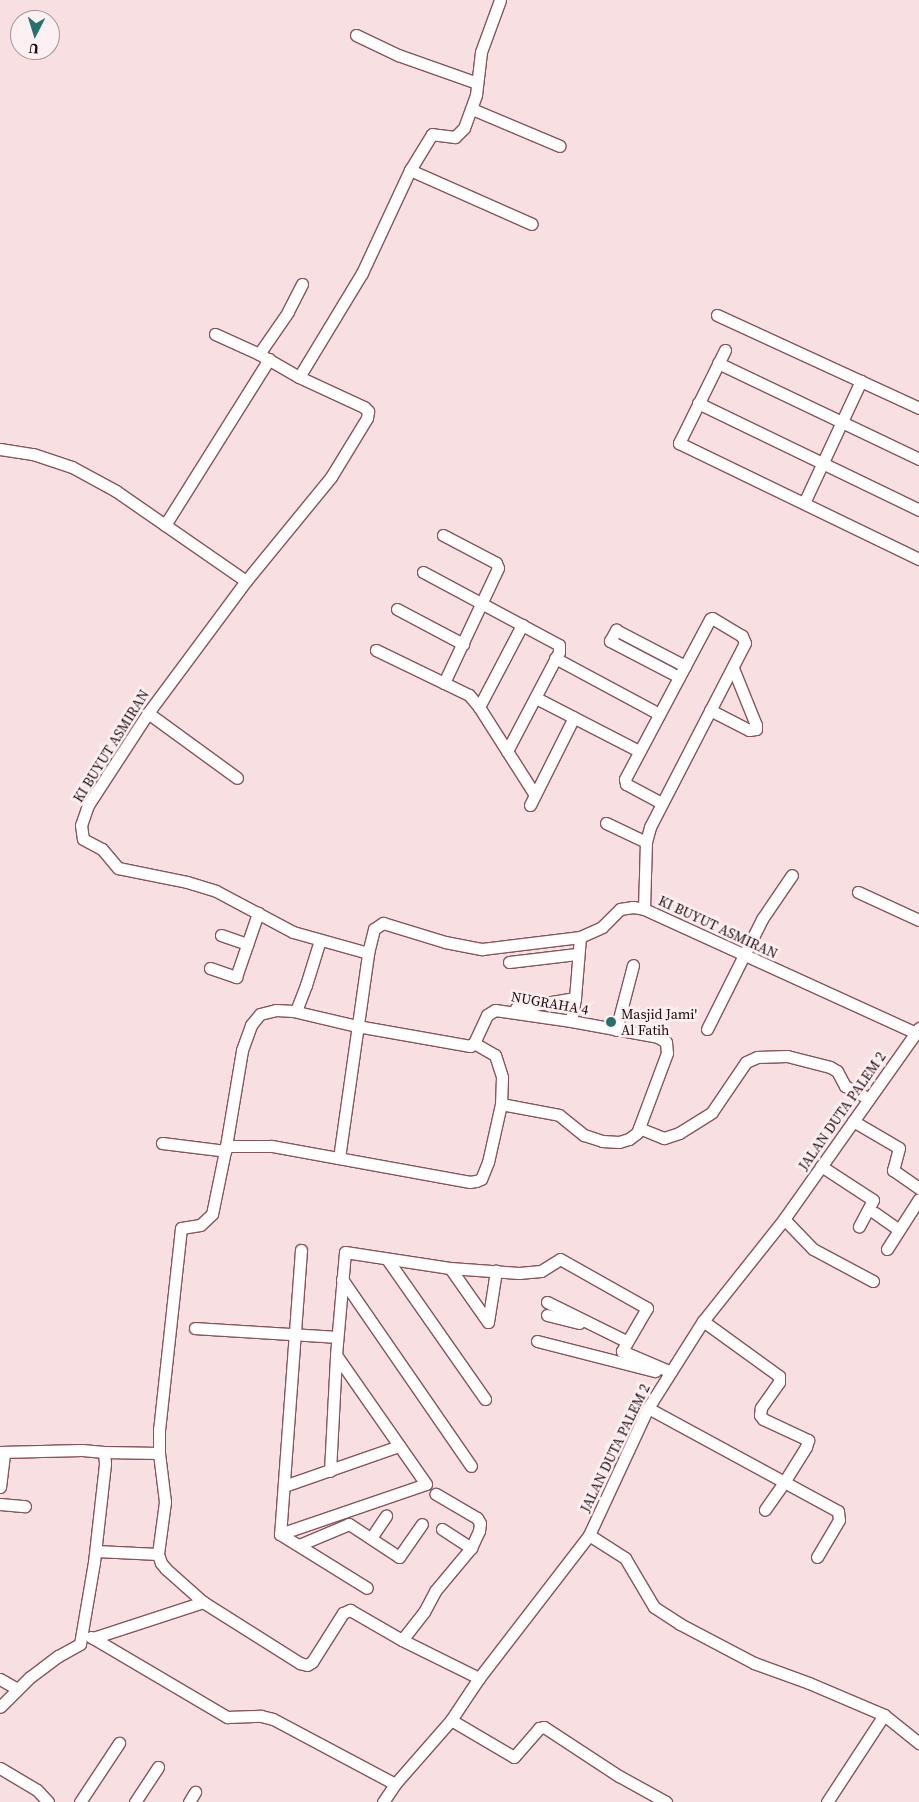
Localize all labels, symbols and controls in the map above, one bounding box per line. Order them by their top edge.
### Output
north arrow [10,10,60,60]
text: U [28,39,40,59]
street label: KI BUYUT ASMIRAN [69,687,153,805]
street label: KI BUYUT ASMIRAN [656,892,780,962]
street label: NUGRAHA 4 [510,988,590,1018]
place label: Masjid Jami' Al Fatih [621,1006,697,1038]
marker: Masjid Jami' Al Fatih [605,1016,617,1028]
street label: JALAN DUTA PALEM 2 [795,1049,889,1173]
street label: JALAN DUTA PALEM 2 [577,1381,653,1515]

